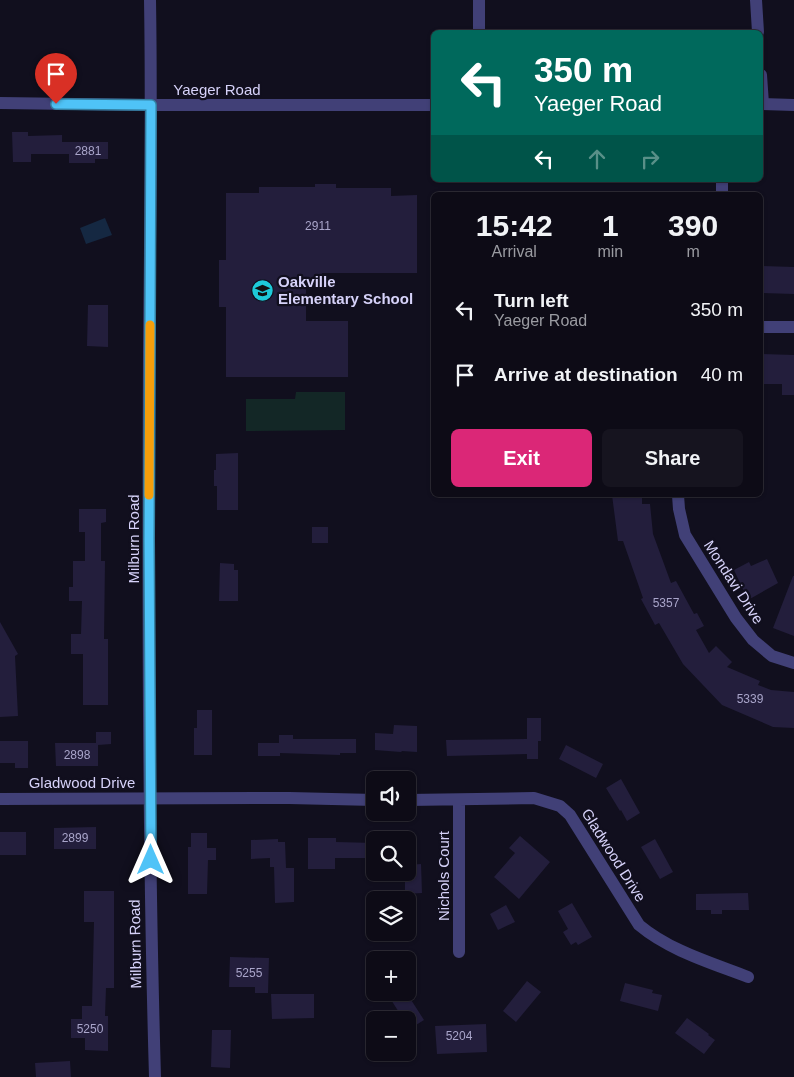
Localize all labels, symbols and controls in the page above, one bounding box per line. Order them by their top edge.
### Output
icon: left [451,50,516,115]
text: 350 m [534,50,633,89]
pin [35,53,77,104]
icon: arrive [42,60,70,88]
street label: Yaeger Road [173,81,261,98]
text: Yaeger Road [534,91,662,116]
house number: 2881 [75,144,102,158]
icon: left [530,145,558,173]
icon: ahead [583,145,611,173]
icon: right [636,145,664,173]
text: 15:42 [476,209,553,242]
text: 1 [602,209,619,242]
text: 390 [668,209,718,242]
house number: 2911 [305,219,331,233]
text: Arrival [492,243,537,260]
text: min [597,243,623,260]
text: m [686,243,700,260]
place label: Oakville Elementary School [278,273,413,307]
school or university icon: Oakville Elementary School [250,278,274,302]
text: Turn left [494,290,569,311]
icon: left [451,296,479,324]
text: 350 m [690,299,743,320]
text: Yaeger Road [494,312,587,329]
icon: arrive [451,361,479,389]
text: Arrive at destination [494,364,678,385]
text: 40 m [701,364,743,385]
button: Exit [451,429,592,487]
button: Share [602,429,743,487]
street label: Milburn Road [125,494,142,584]
street label: Mondavi Drive [701,537,767,627]
house number: 5357 [653,596,680,610]
house number: 5339 [737,692,764,706]
house number: 2898 [64,748,91,762]
map controls [366,771,416,1061]
button: sound [366,771,416,821]
street label: Gladwood Drive [29,774,135,791]
street label: Gladwood Drive [579,805,649,905]
street label: Nichols Court [435,830,452,921]
house number: 2899 [62,831,89,845]
button: search [366,831,416,881]
position arrow [124,833,176,885]
button: layers [366,891,416,941]
street label: Milburn Road [126,899,144,989]
button: + [366,951,416,1001]
house number: 5255 [236,966,263,980]
button: − [366,1011,416,1061]
house number: 5250 [77,1022,104,1036]
house number: 5204 [446,1029,473,1043]

